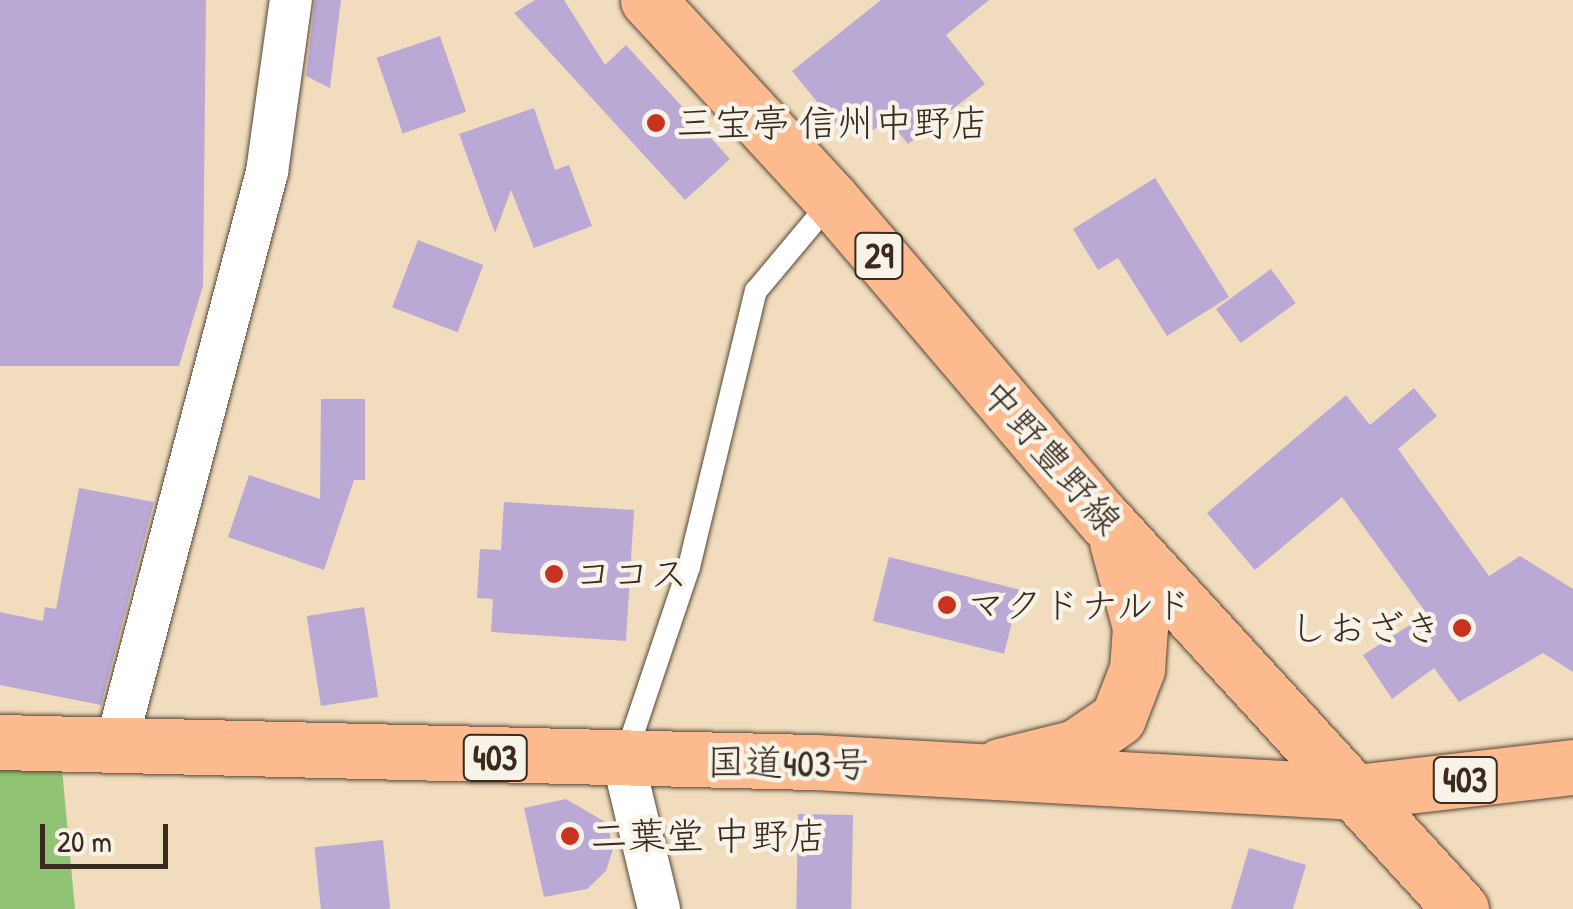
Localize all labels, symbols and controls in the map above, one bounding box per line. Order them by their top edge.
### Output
place label: 三宝亭 信州中野店 [676,100,989,146]
marker: 三宝亭 信州中野店 [645,112,667,134]
road number: 29 [854,226,904,286]
street label: 中野豊野線 [972,370,1132,544]
place label: ココス [574,551,688,597]
marker: ココス [543,563,565,585]
place label: マクドナルド [967,582,1195,628]
marker: マクドナルド [936,594,958,616]
place label: しおざき [1290,605,1442,651]
marker: しおざき [1451,617,1473,639]
road number: 403 [462,728,528,788]
street label: 国道403号 [706,739,870,787]
road number: 403 [1432,750,1498,810]
scale bar [45,804,172,866]
place label: 二葉堂 中野店 [590,813,827,859]
text: 20 m [57,821,112,861]
marker: 二葉堂 中野店 [559,825,581,847]

